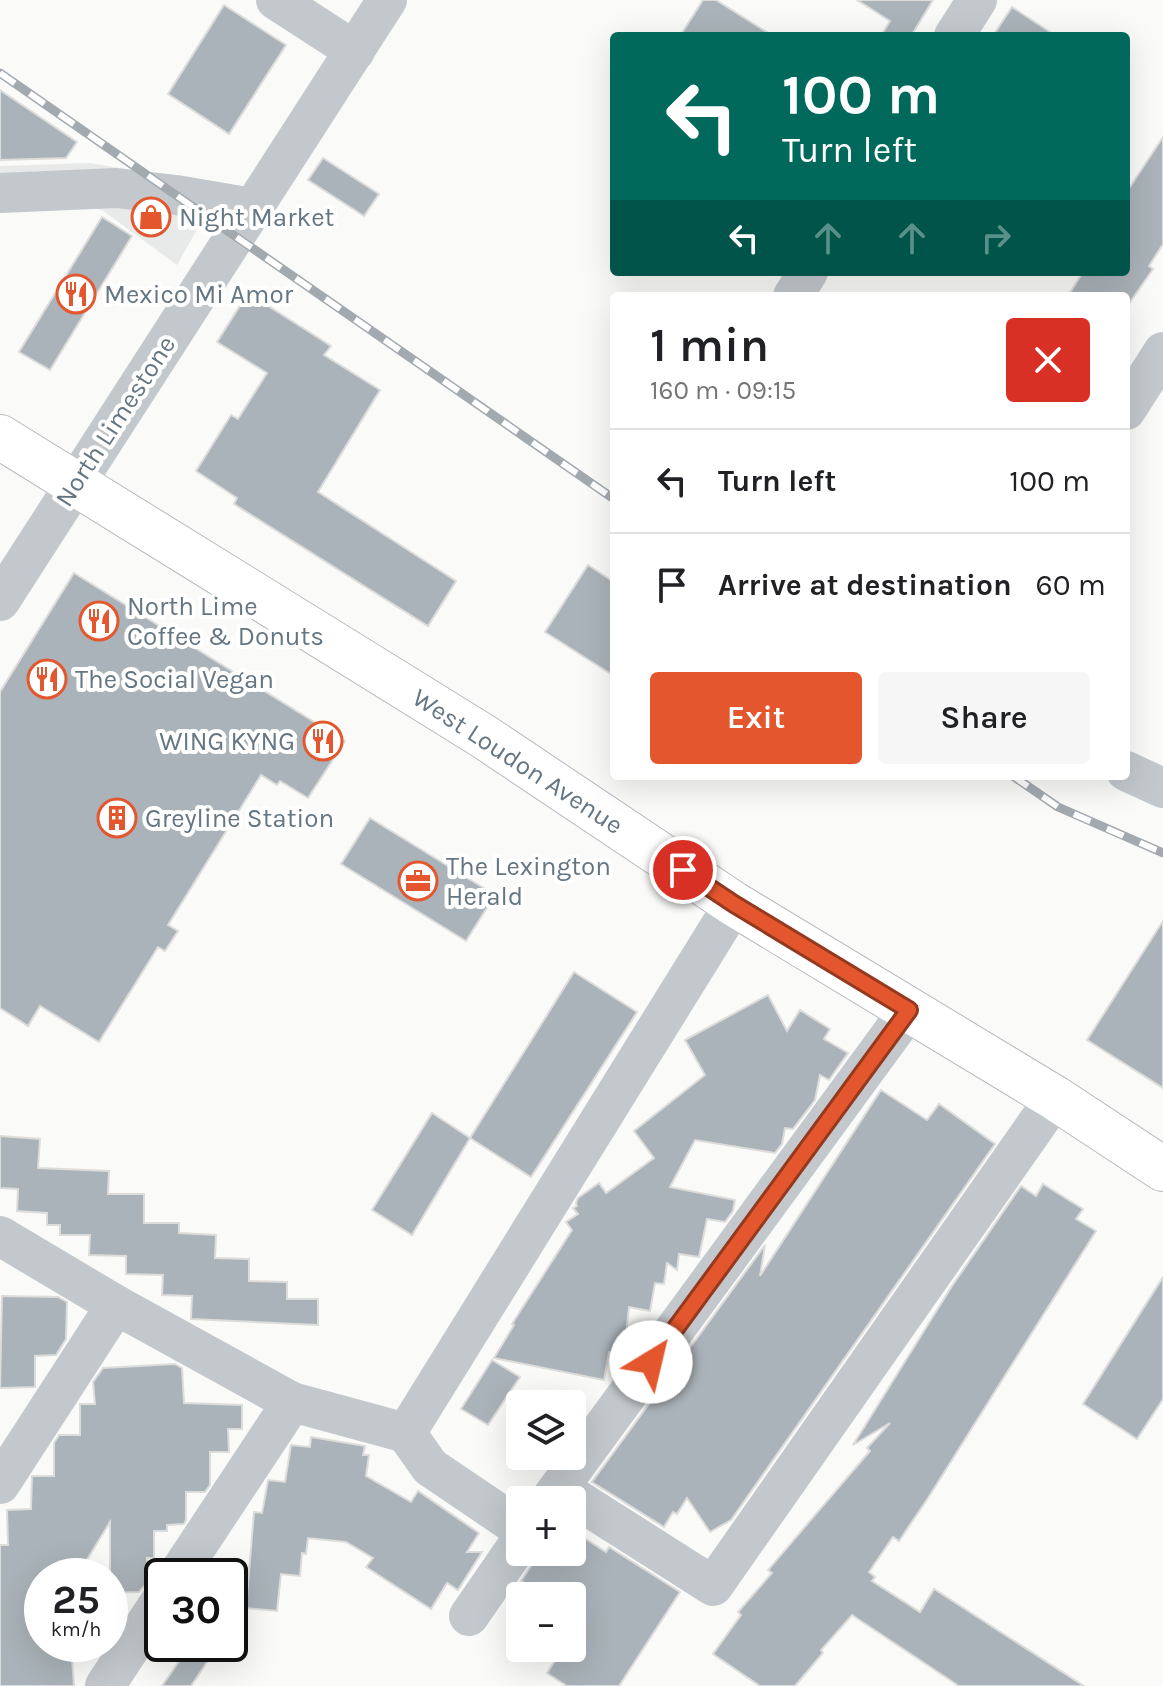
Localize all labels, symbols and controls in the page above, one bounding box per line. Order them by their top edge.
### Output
text: 100 m [782,62,940,127]
icon: left [650,64,754,168]
text: Turn left [782,129,917,171]
shop icon: Night Market [130,196,172,238]
place label: Night Market [179,202,335,233]
icon: left [722,216,766,260]
icon: ahead [806,216,850,260]
icon: ahead [890,216,934,260]
icon: right [974,216,1018,260]
restaurant icon: Mexico Mi Amor [55,273,97,315]
place label: Mexico Mi Amor [104,279,294,310]
text: 1 min [650,317,769,373]
button: close [1006,318,1090,402]
street label: North Limestone [49,330,182,512]
text: 160 m · 09:15 [650,375,796,406]
icon: left [650,459,694,503]
text: Turn left [718,463,836,499]
text: 100 m [1009,463,1090,499]
icon: arrive [650,563,694,607]
text: Arrive at destination [718,567,1012,603]
text: 60 m [1036,567,1106,603]
place label: North Lime Coffee & Donuts [127,591,324,652]
restaurant icon: North Lime Coffee & Donuts [78,600,120,642]
restaurant icon: The Social Vegan [26,658,68,700]
place label: The Social Vegan [75,664,274,695]
button: Exit [650,672,862,764]
button: Share [878,672,1090,764]
street label: West Loudon Avenue [407,682,629,841]
restaurant icon: WING KYNG [302,720,344,762]
place label: WING KYNG [159,726,295,757]
building icon: Greyline Station [96,797,138,839]
place label: Greyline Station [145,803,334,834]
pin [649,836,717,904]
icon: arrive [661,848,705,892]
place label: The Lexington Herald [446,851,611,912]
office icon: The Lexington Herald [397,860,439,902]
position arrow [609,1320,693,1404]
map controls [506,1390,586,1662]
button: layers [506,1390,586,1470]
button: + [506,1486,586,1566]
speed limit sign: 30 [144,1558,248,1662]
text: 25 [52,1576,100,1623]
button: − [506,1582,586,1662]
text: km/h [51,1618,101,1641]

